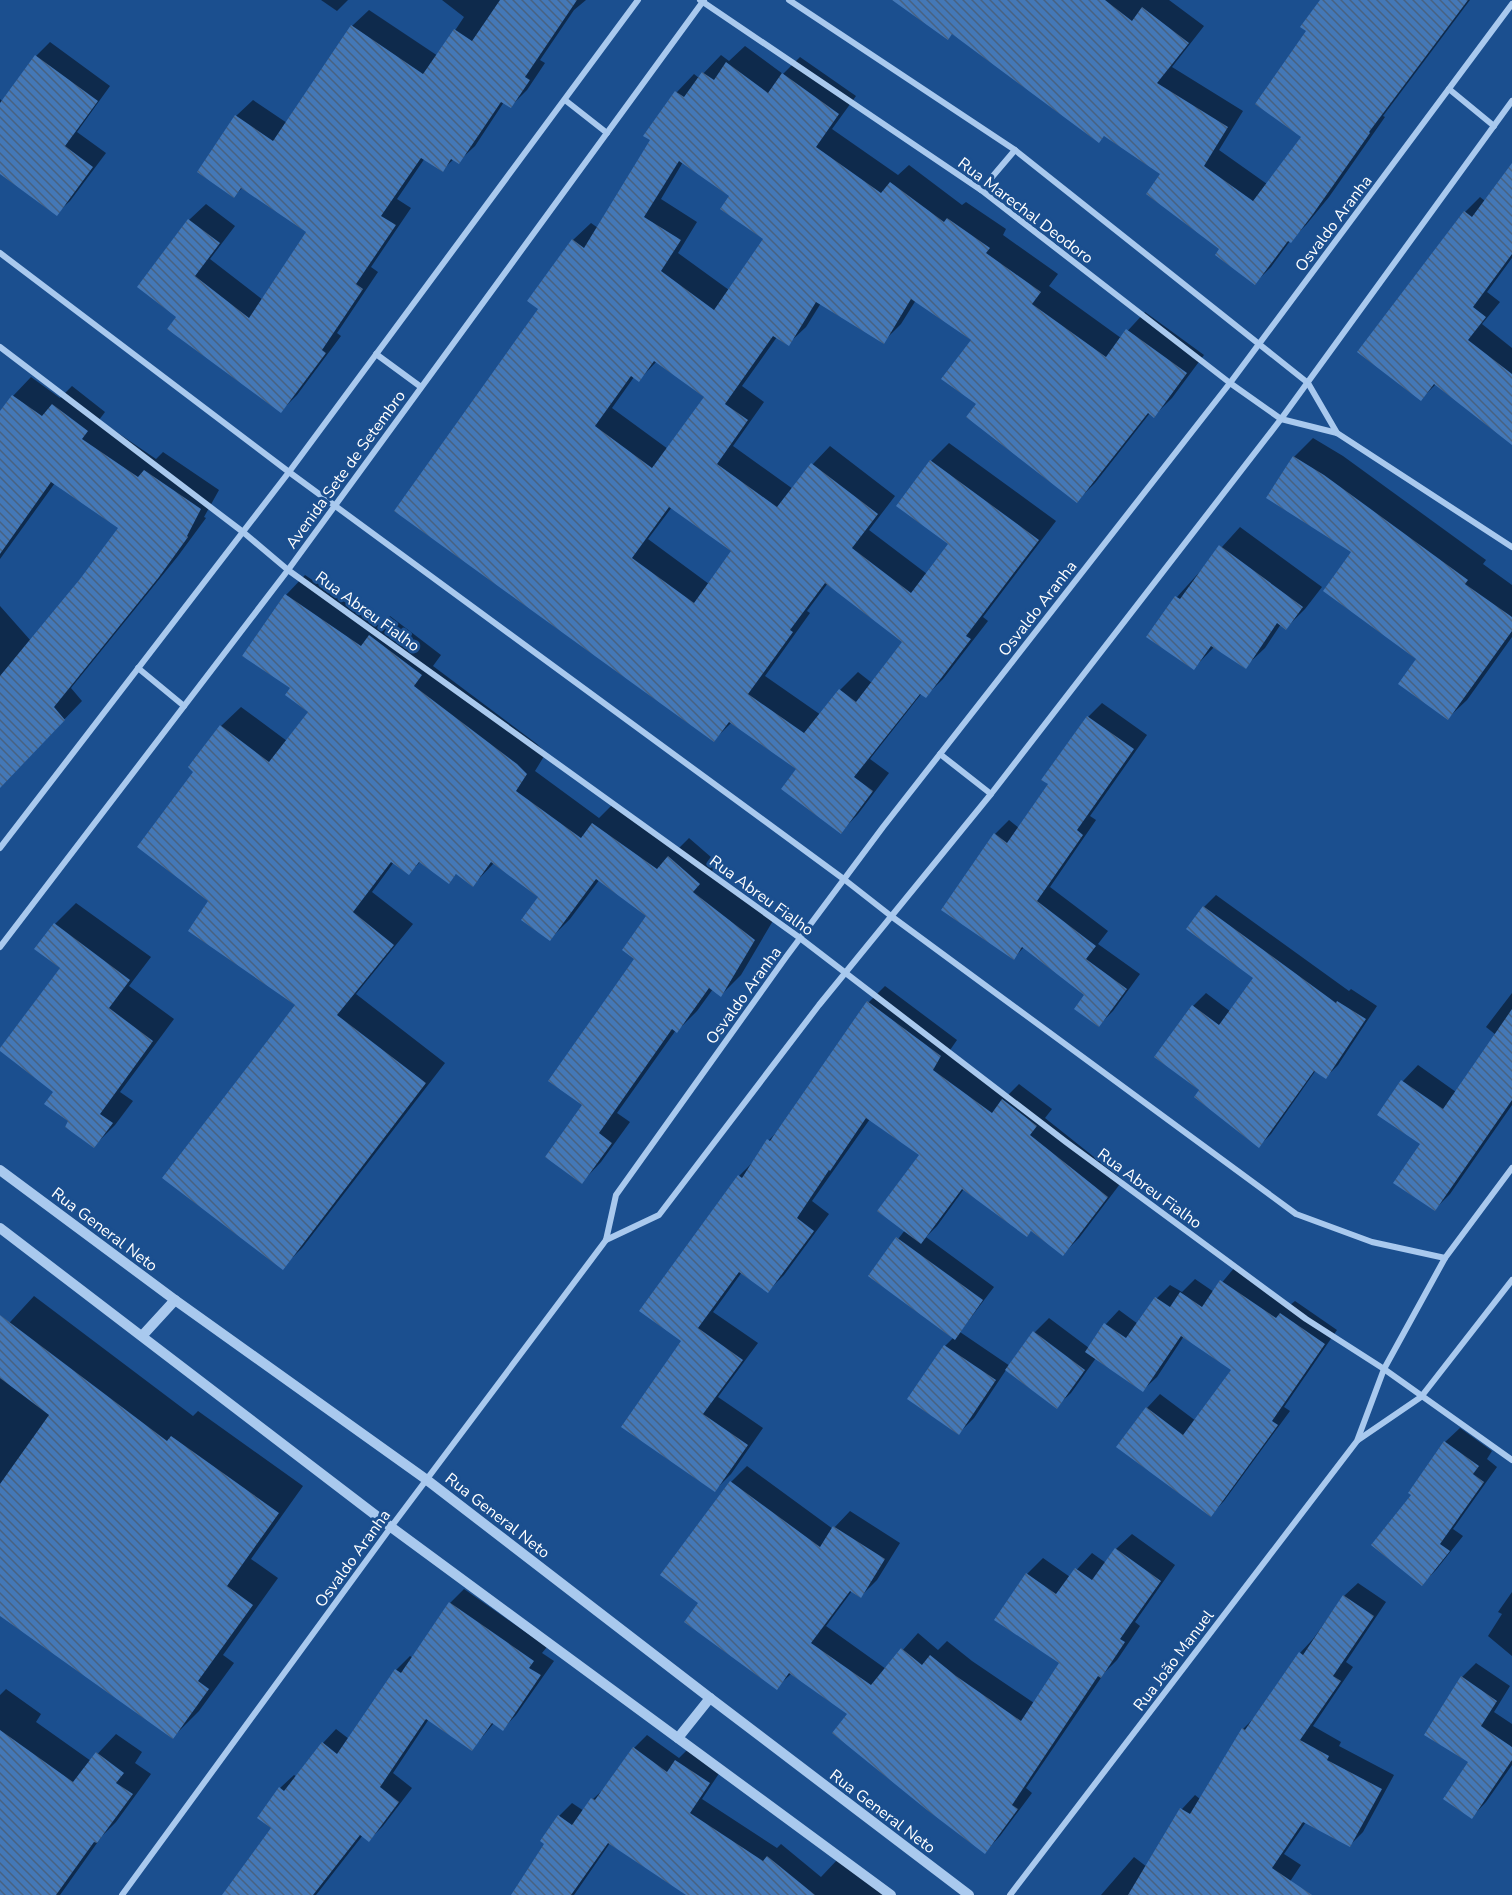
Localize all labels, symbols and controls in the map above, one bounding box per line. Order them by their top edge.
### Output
street label: Rua Marechal Deodoro [953,153,1098,269]
street label: Osvaldo Aranha [1290,171,1377,276]
street label: Avenida Sete de Setembro [281,386,411,553]
street label: Osvaldo Aranha [993,556,1082,661]
street label: Rua Abreu Fialho [311,566,424,657]
street label: Rua Abreu Fialho [705,850,818,941]
street label: Osvaldo Aranha [701,942,787,1049]
street label: Rua Abreu Fialho [1093,1143,1206,1234]
street label: Rua General Neto [47,1183,162,1277]
street label: Rua General Neto [440,1468,555,1564]
street label: Osvaldo Aranha [310,1505,396,1612]
street label: Rua João Manuel [1129,1605,1219,1716]
street label: Rua General Neto [825,1765,940,1859]

